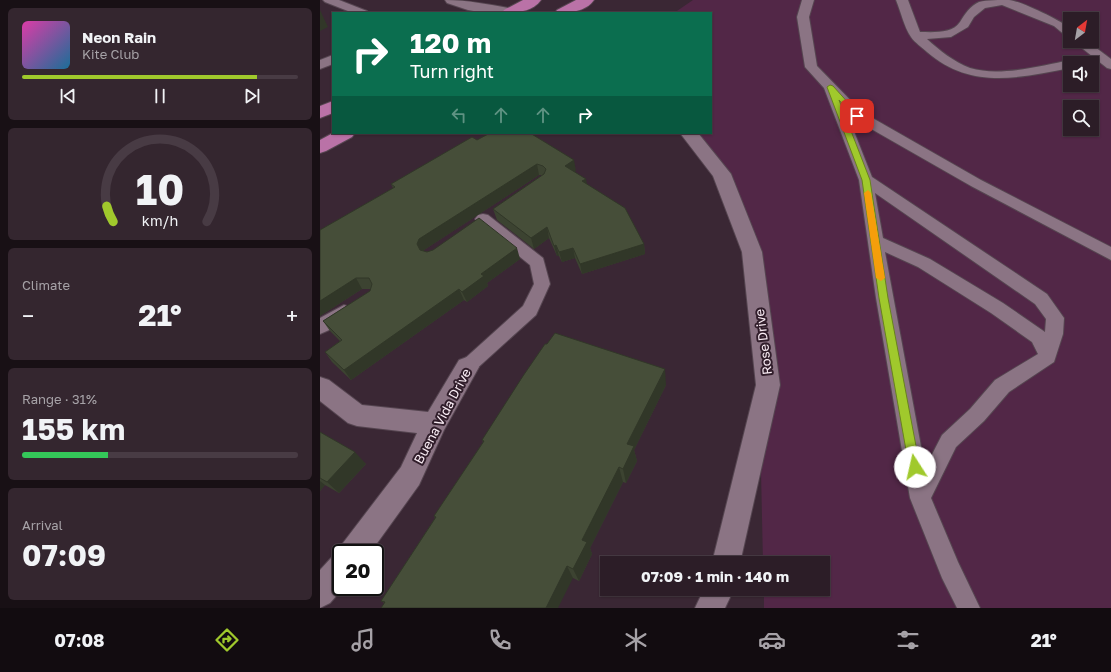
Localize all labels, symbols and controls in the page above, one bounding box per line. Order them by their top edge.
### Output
north arrow [1063,12,1099,48]
map controls [1063,12,1099,136]
text: 120 m [410,26,491,59]
text: Neon Rain [82,28,156,46]
icon: right [344,28,396,80]
text: Kite Club [82,46,139,62]
button: sound [1063,56,1099,92]
text: Turn right [410,60,494,82]
icon: previous [57,85,79,107]
icon: pause [149,85,171,107]
icon: next [241,85,263,107]
pin [840,99,874,133]
button: search [1063,100,1099,136]
icon: left [448,104,470,126]
icon: ahead [490,104,512,126]
icon: ahead [532,104,554,126]
icon: right [574,104,596,126]
icon: arrive [846,105,868,127]
text: 10 [136,164,184,214]
text: km/h [142,212,178,229]
text: Climate [22,277,70,293]
text: 21° [138,297,182,333]
text: − [22,302,34,329]
text: + [286,302,298,329]
street label: Rose Drive [751,308,775,376]
street label: Buena Vida Drive [410,366,474,466]
text: Range · 31% [22,391,97,407]
text: 155 km [22,411,125,447]
position arrow [894,446,936,488]
text: Arrival [22,517,63,533]
text: 07:09 [22,537,106,573]
speed limit sign: 20 [332,544,384,596]
text: 07:09 · 1 min · 140 m [641,567,789,585]
icon: directions [213,626,241,654]
icon: music [349,626,377,654]
icon: phone [486,626,514,654]
icon: climate [622,626,650,654]
icon: car [758,626,786,654]
icon: filters [894,626,922,654]
text: 07:08 [54,629,105,651]
text: 21° [1031,629,1057,651]

